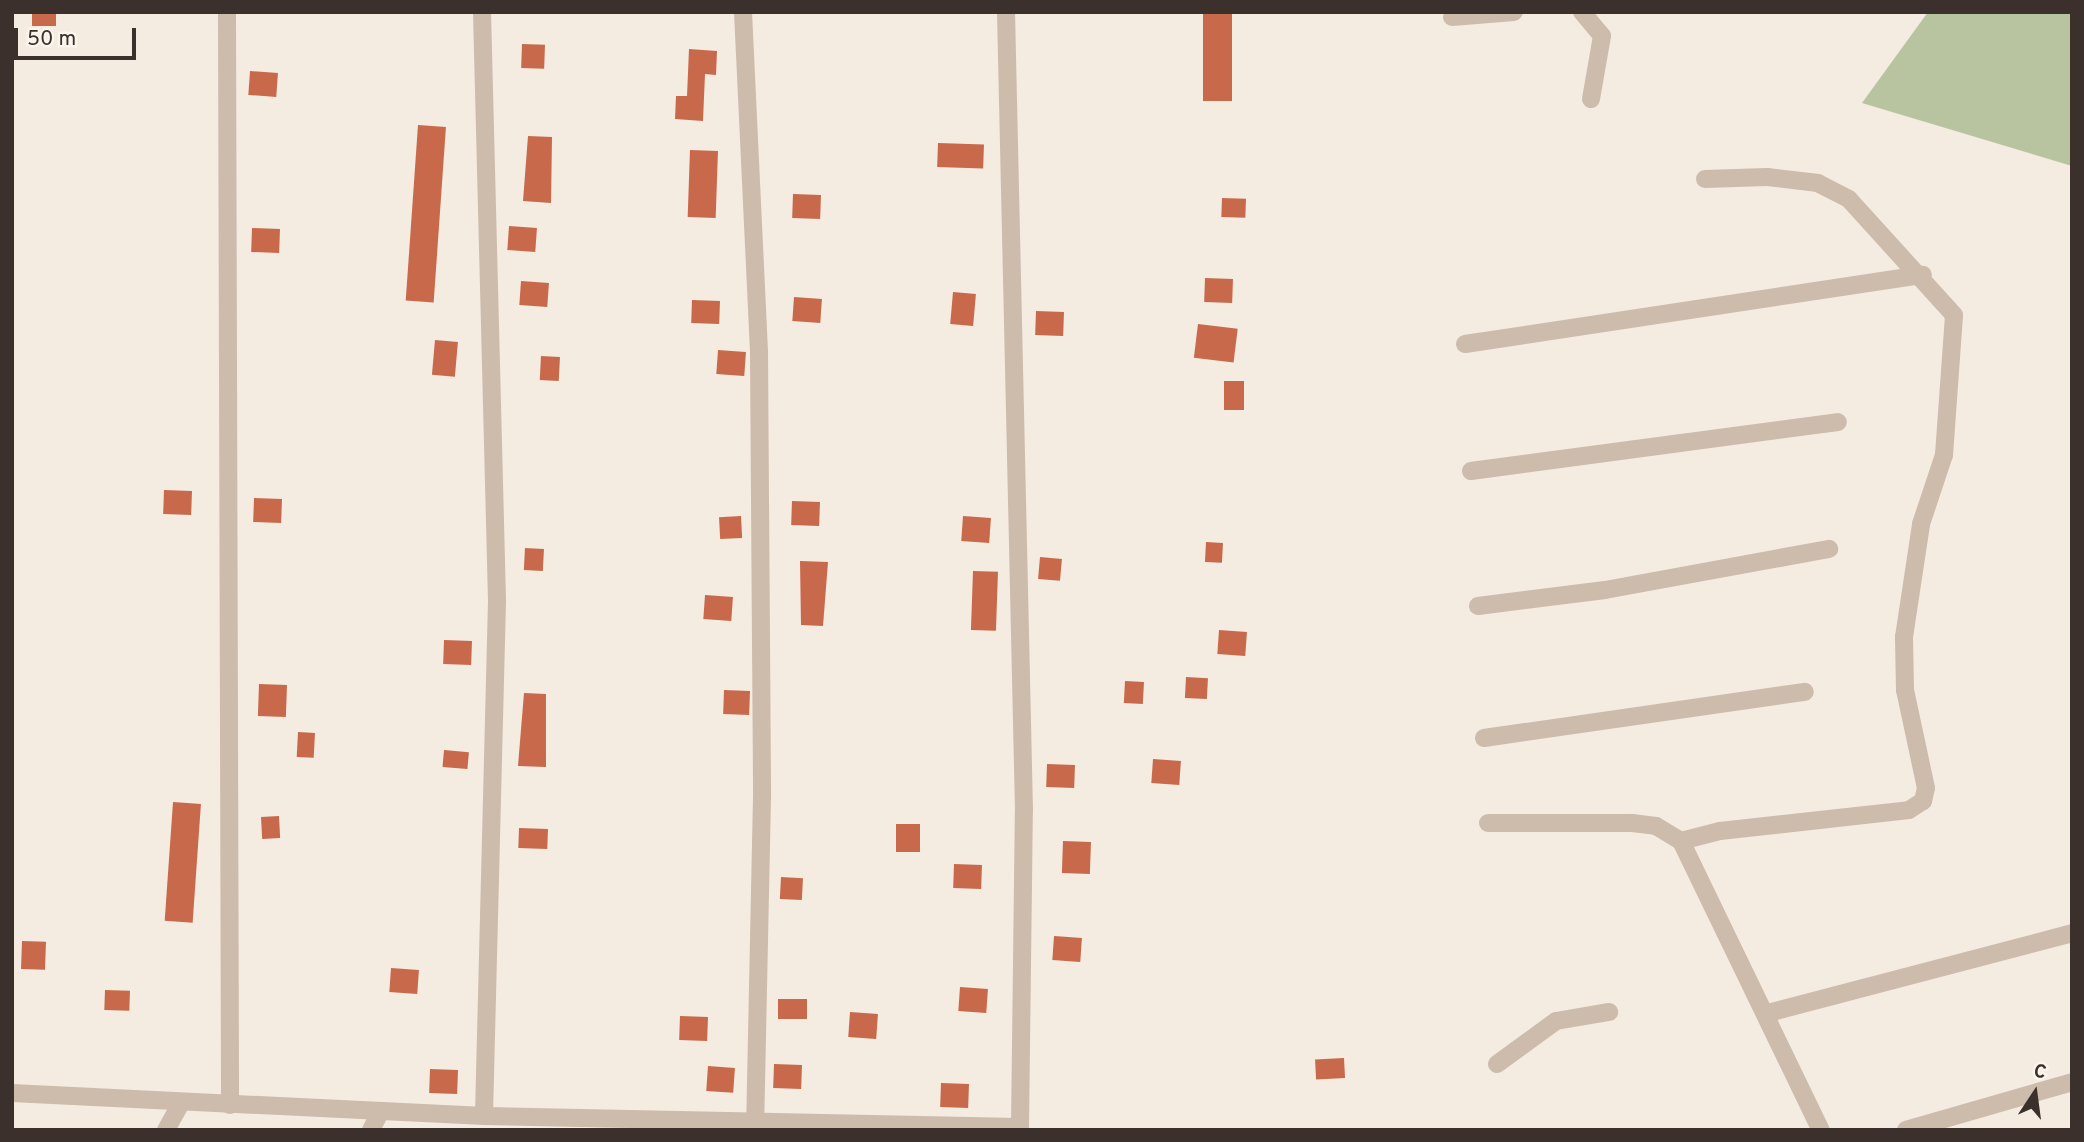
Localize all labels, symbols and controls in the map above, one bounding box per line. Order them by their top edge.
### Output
scale bar [18,14,140,58]
text: 50 m [27,26,76,53]
north arrow [2000,1058,2070,1128]
text: С [2031,1059,2048,1086]

